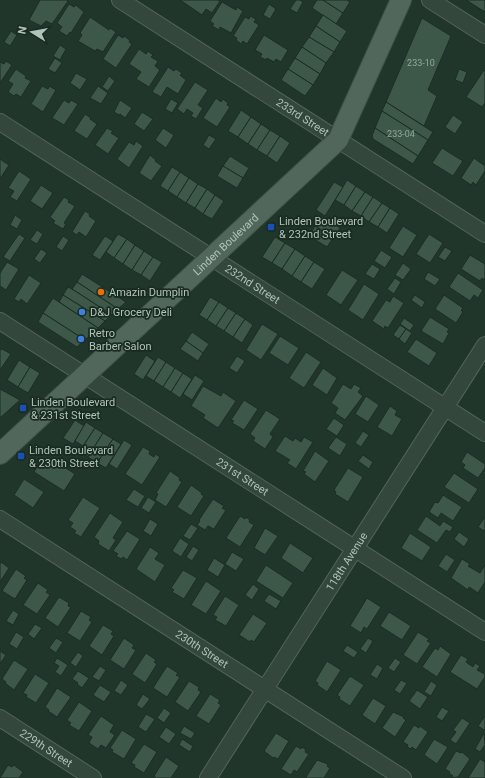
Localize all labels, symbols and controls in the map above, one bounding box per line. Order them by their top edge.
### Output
north arrow [12,12,52,52]
text: N [16,25,30,35]
house number: 233-10 [407,58,435,68]
street label: 233rd Street [274,95,332,139]
house number: 233-04 [387,129,415,139]
street label: Linden Boulevard [190,211,261,278]
place label: Linden Boulevard & 232nd Street [279,215,363,241]
marker: Linden Boulevard & 232nd Street [266,222,276,232]
street label: 232nd Street [223,262,283,307]
place label: Amazin Dumplin [109,286,189,299]
marker: Amazin Dumplin [96,287,106,297]
place label: D&J Grocery Deli [90,306,172,319]
marker: D&J Grocery Deli [77,307,87,317]
place label: Retro Barber Salon [89,327,152,353]
marker: Retro Barber Salon [76,334,86,344]
place label: Linden Boulevard & 231st Street [31,396,115,422]
marker: Linden Boulevard & 231st Street [18,403,28,413]
place label: Linden Boulevard & 230th Street [29,444,113,470]
marker: Linden Boulevard & 230th Street [16,451,26,461]
street label: 231st Street [214,455,271,498]
street label: 118th Avenue [323,530,370,593]
street label: 230th Street [173,627,231,671]
street label: 229th Street [17,726,75,770]

